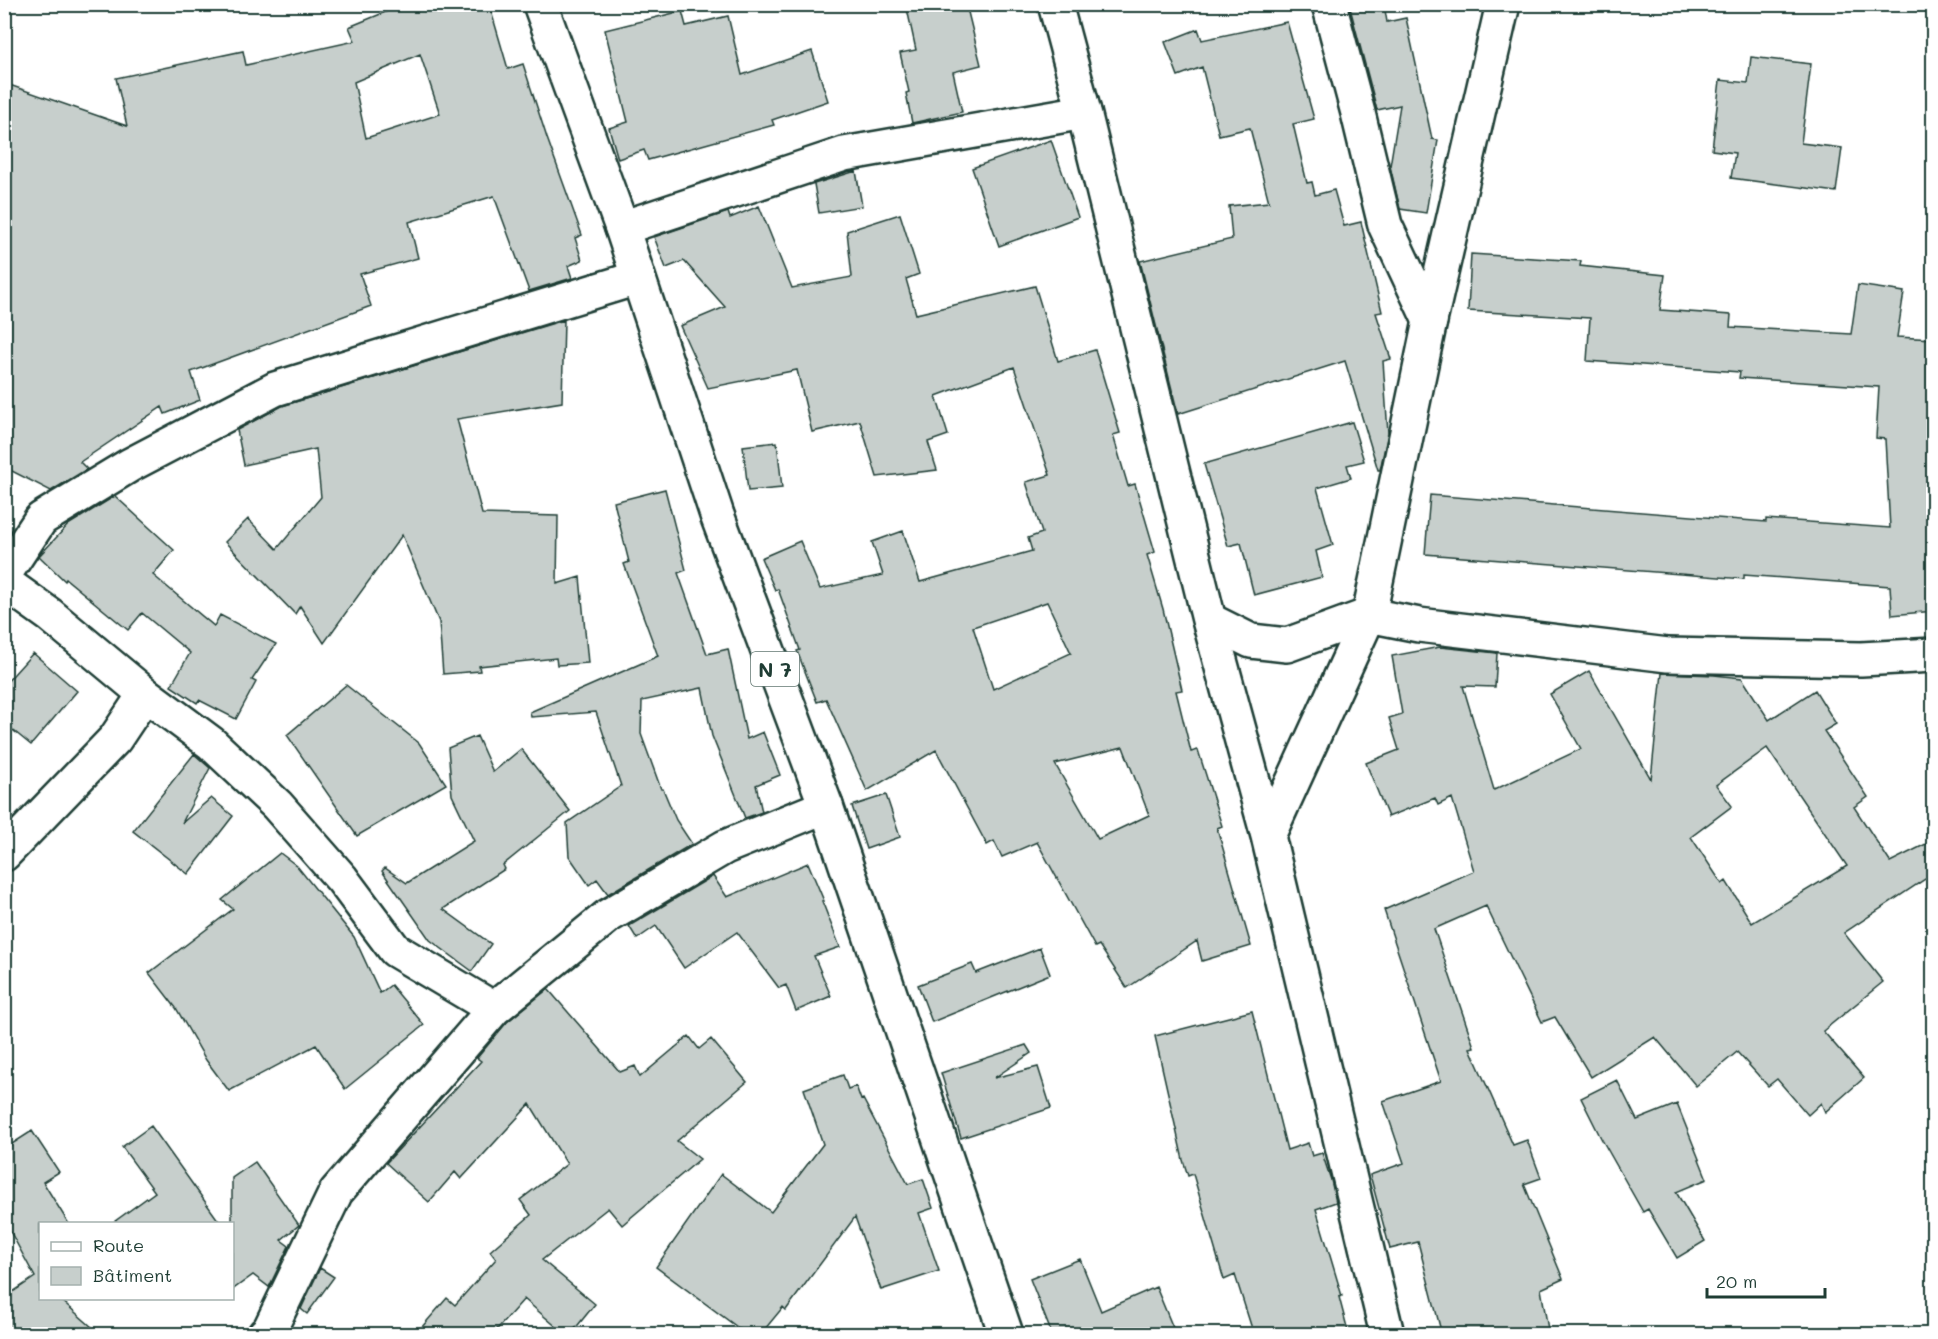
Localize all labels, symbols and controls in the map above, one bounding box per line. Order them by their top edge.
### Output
road number: N 7 [751,652,799,686]
legend [39,1222,234,1300]
text: Route [93,1233,144,1257]
scale bar [1707,1261,1826,1299]
text: Bâtiment [93,1263,172,1287]
text: 20 m [1716,1269,1757,1293]

